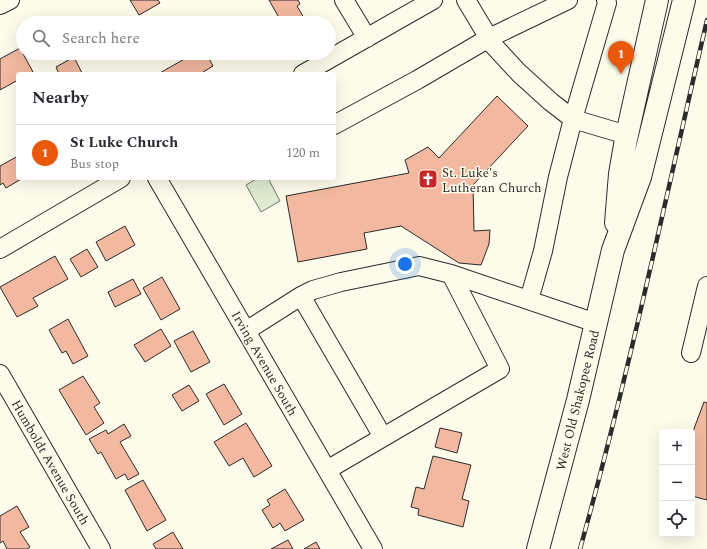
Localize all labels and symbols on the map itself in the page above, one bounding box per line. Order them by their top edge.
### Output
pin: 1 [608,41,634,74]
place label: St. Luke's Lutheran Church [442,163,542,198]
church icon: St. Luke's Lutheran Church [417,168,439,190]
your location [395,254,415,274]
street label: Irving Avenue South [226,307,303,420]
street label: West Old Shakopee Road [551,328,605,473]
street label: Humboldt Avenue South [6,396,95,529]

